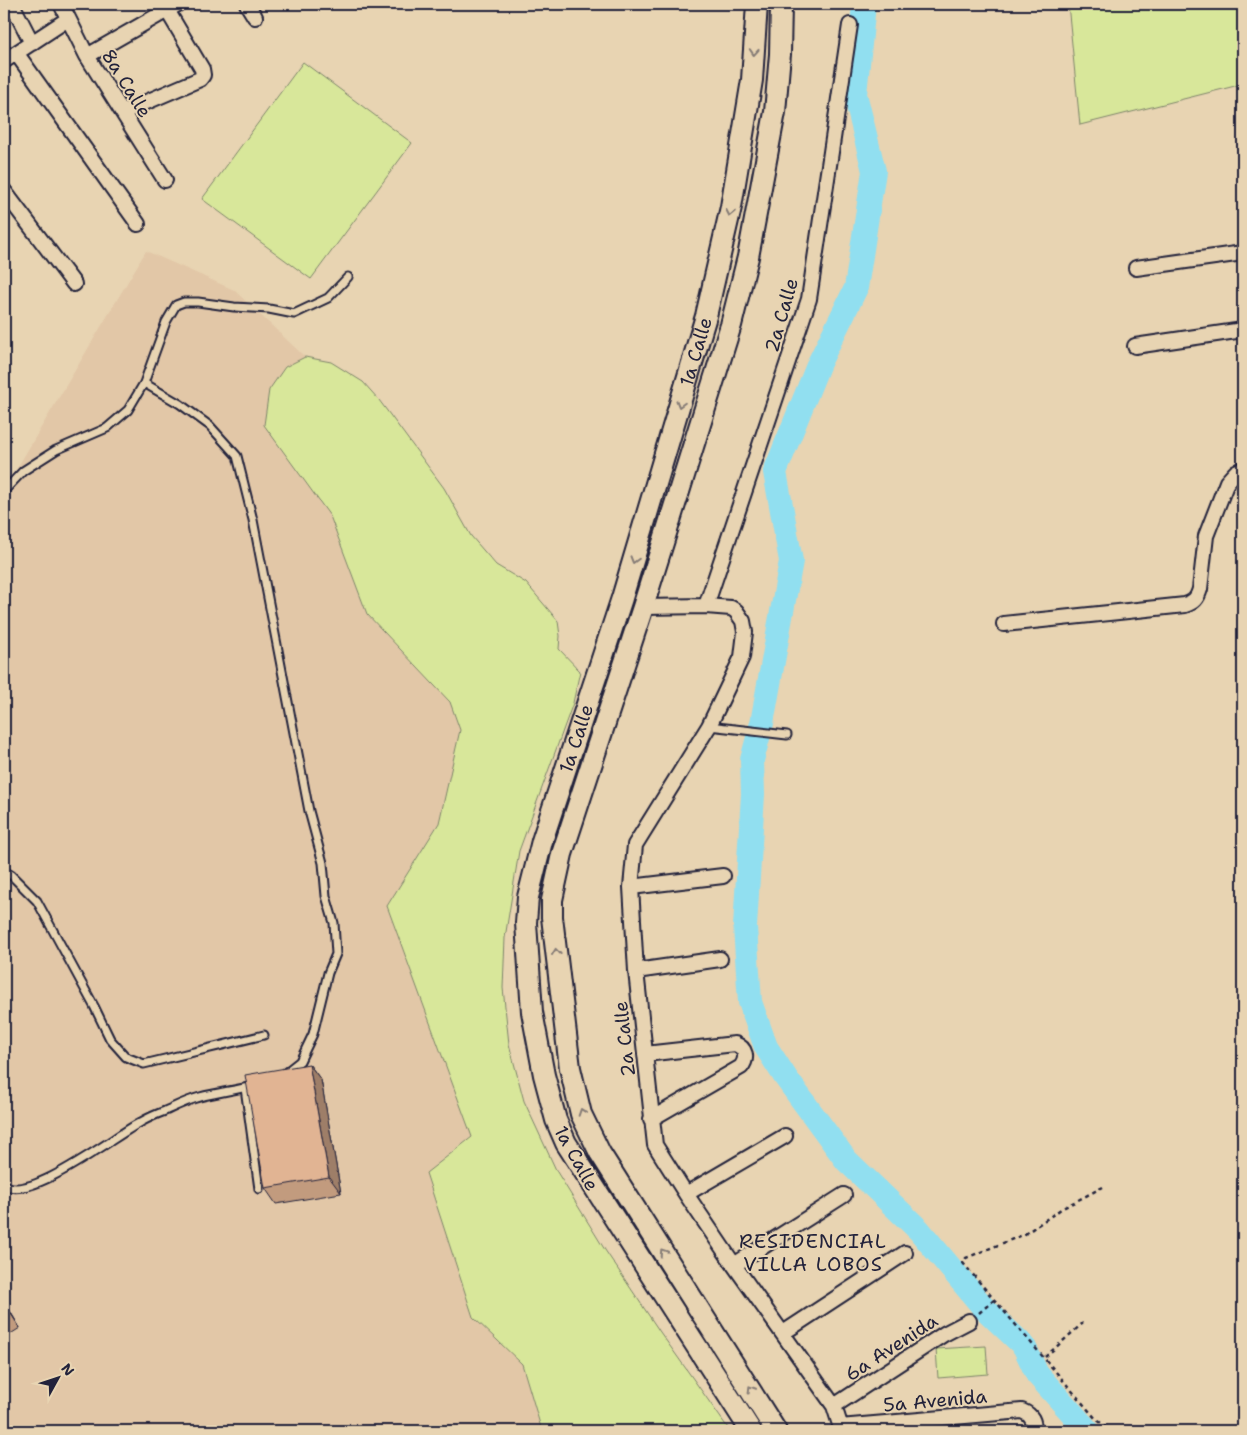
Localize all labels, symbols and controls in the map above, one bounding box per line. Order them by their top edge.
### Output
street label: 8a Calle [96,44,157,122]
one-way arrow [749,49,760,57]
one-way arrow [725,208,735,217]
street label: 2a Calle [759,275,804,355]
street label: 1a Calle [674,314,718,389]
one-way arrow [675,399,685,407]
one-way arrow [629,555,639,563]
street label: 1a Calle [553,701,599,776]
one-way arrow [551,948,562,956]
street label: 2a Calle [608,1000,641,1078]
one-way arrow [577,1109,587,1117]
street label: 1a Calle [548,1121,605,1195]
district label: RESIDENCIAL VILLA LOBOS [739,1228,887,1277]
one-way arrow [660,1249,669,1258]
street label: 6a Avenida [840,1308,943,1387]
north arrow [32,1352,82,1402]
text: N [57,1360,78,1380]
street label: 5a Avenida [882,1383,988,1417]
one-way arrow [747,1386,757,1395]

